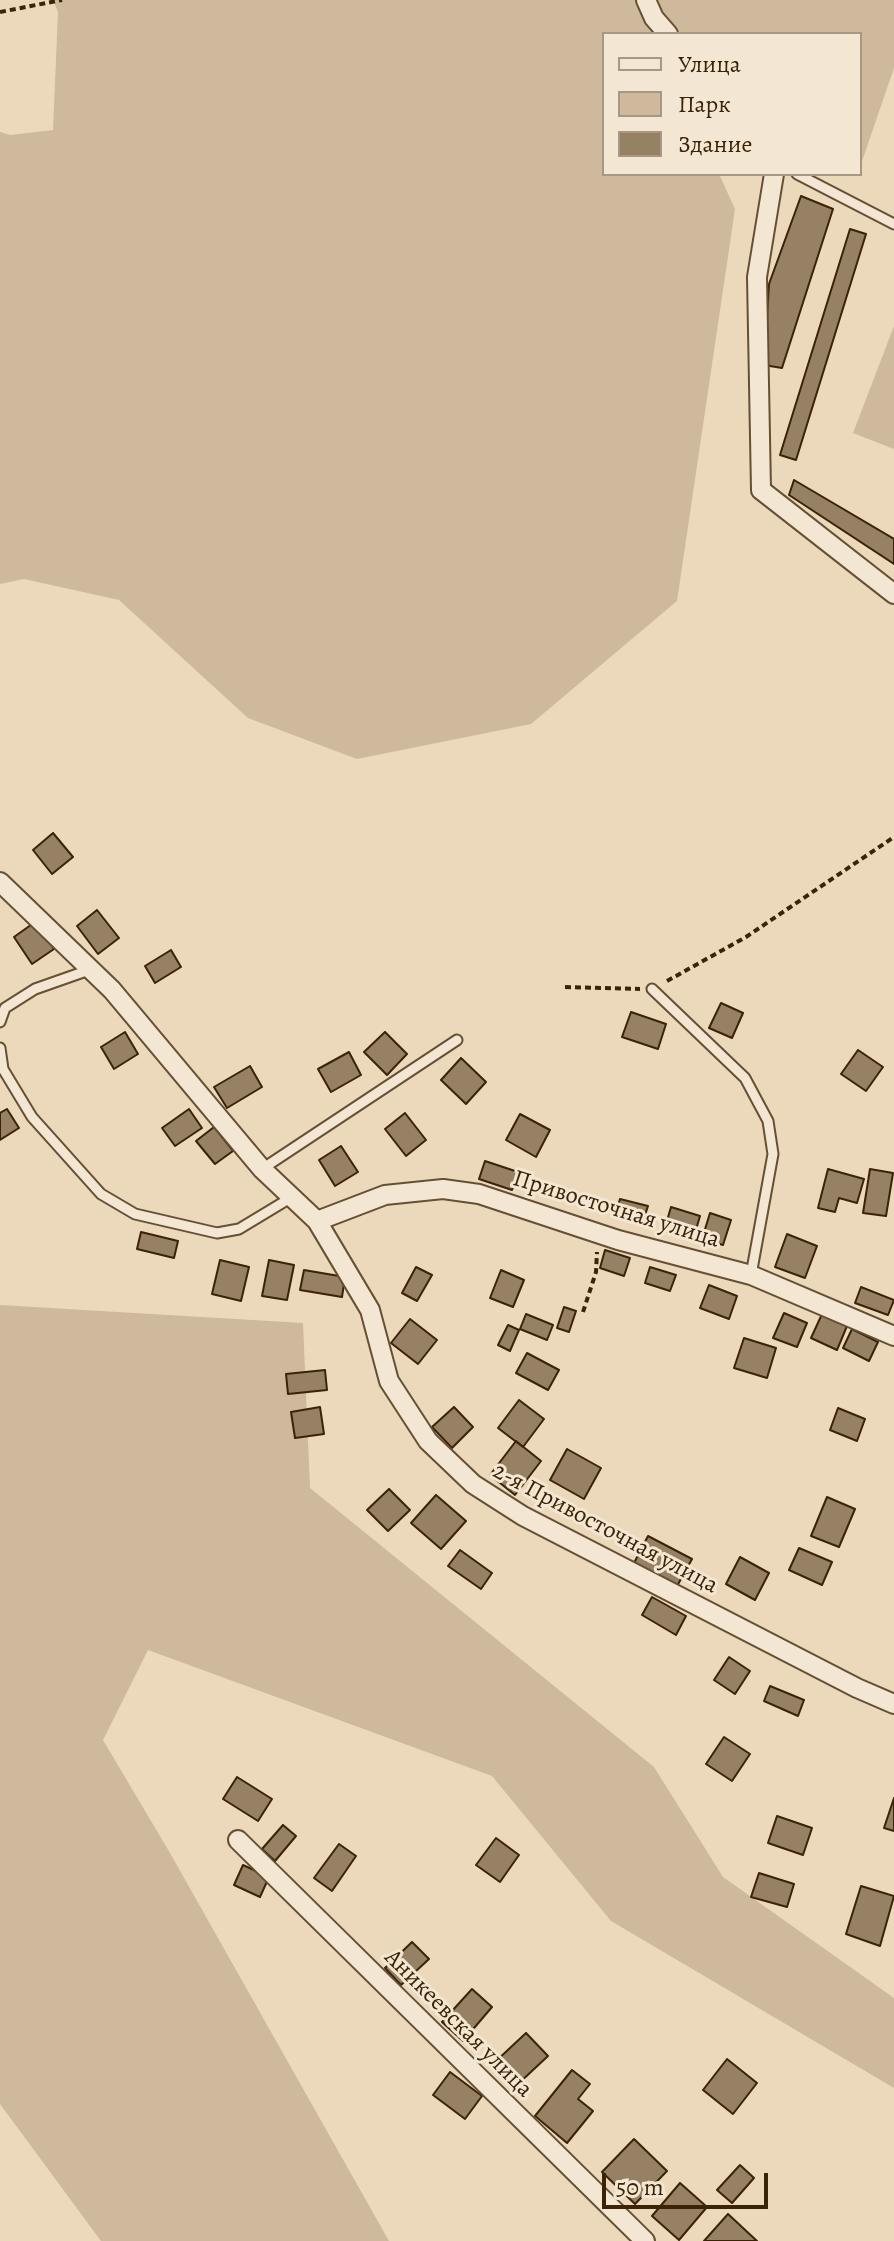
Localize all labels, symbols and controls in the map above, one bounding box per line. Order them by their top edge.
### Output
legend [602,32,862,176]
text: Улица [678,48,741,80]
text: Парк [678,88,731,120]
text: Здание [678,128,753,160]
street label: Привосточная улица [509,1165,723,1255]
street label: 2-я Привосточная улица [487,1457,723,1601]
street label: Аникеевская улица [378,1944,538,2104]
scale bar [606,2157,772,2207]
text: 50 m [616,2171,664,2203]

